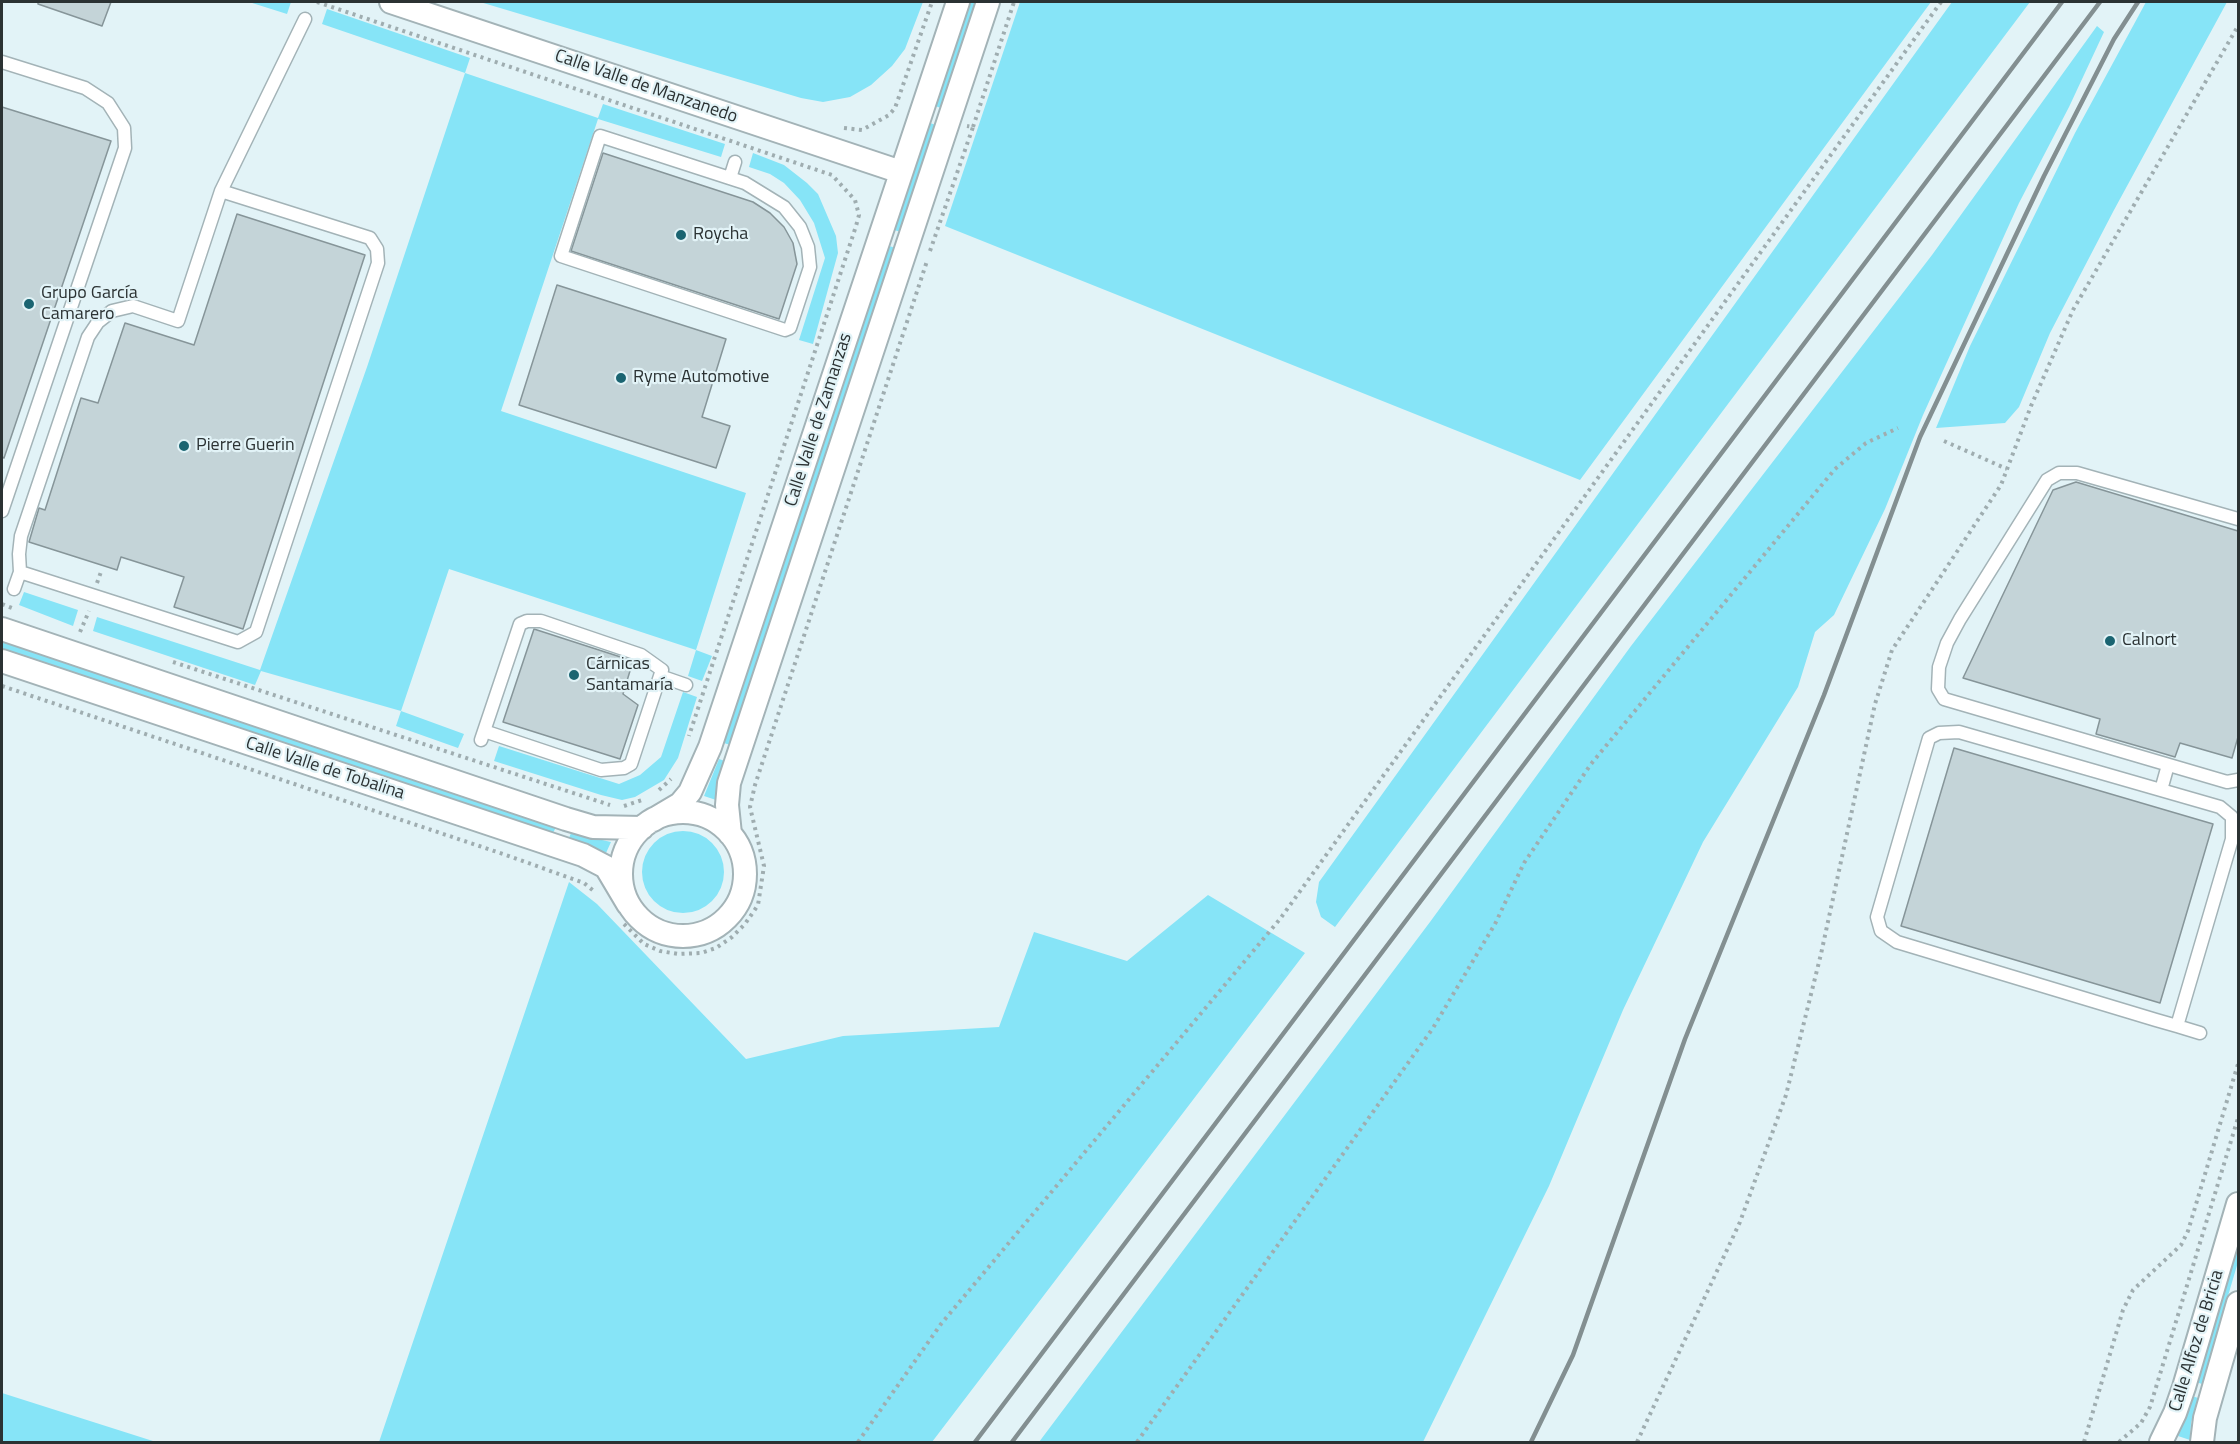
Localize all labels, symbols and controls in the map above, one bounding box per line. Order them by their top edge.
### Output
street label: Calle Valle de Manzanedo [552,46,740,128]
place label: Roycha [693,224,748,246]
marker: Roycha [674,228,688,242]
place label: Grupo García Camarero [41,283,138,326]
marker: Grupo García Camarero [22,297,36,311]
street label: Calle Valle de Zamanzas [781,331,857,509]
place label: Ryme Automotive [633,367,769,389]
marker: Ryme Automotive [614,371,628,385]
place label: Pierre Guerin [196,435,295,457]
marker: Pierre Guerin [177,439,191,453]
place label: Calnort [2122,630,2177,652]
marker: Calnort [2103,634,2117,648]
place label: Cárnicas Santamaría [586,654,673,696]
marker: Cárnicas Santamaría [567,668,581,682]
street label: Calle Valle de Tobalina [243,733,407,805]
street label: Calle Alfoz de Bricia [2165,1268,2229,1414]

